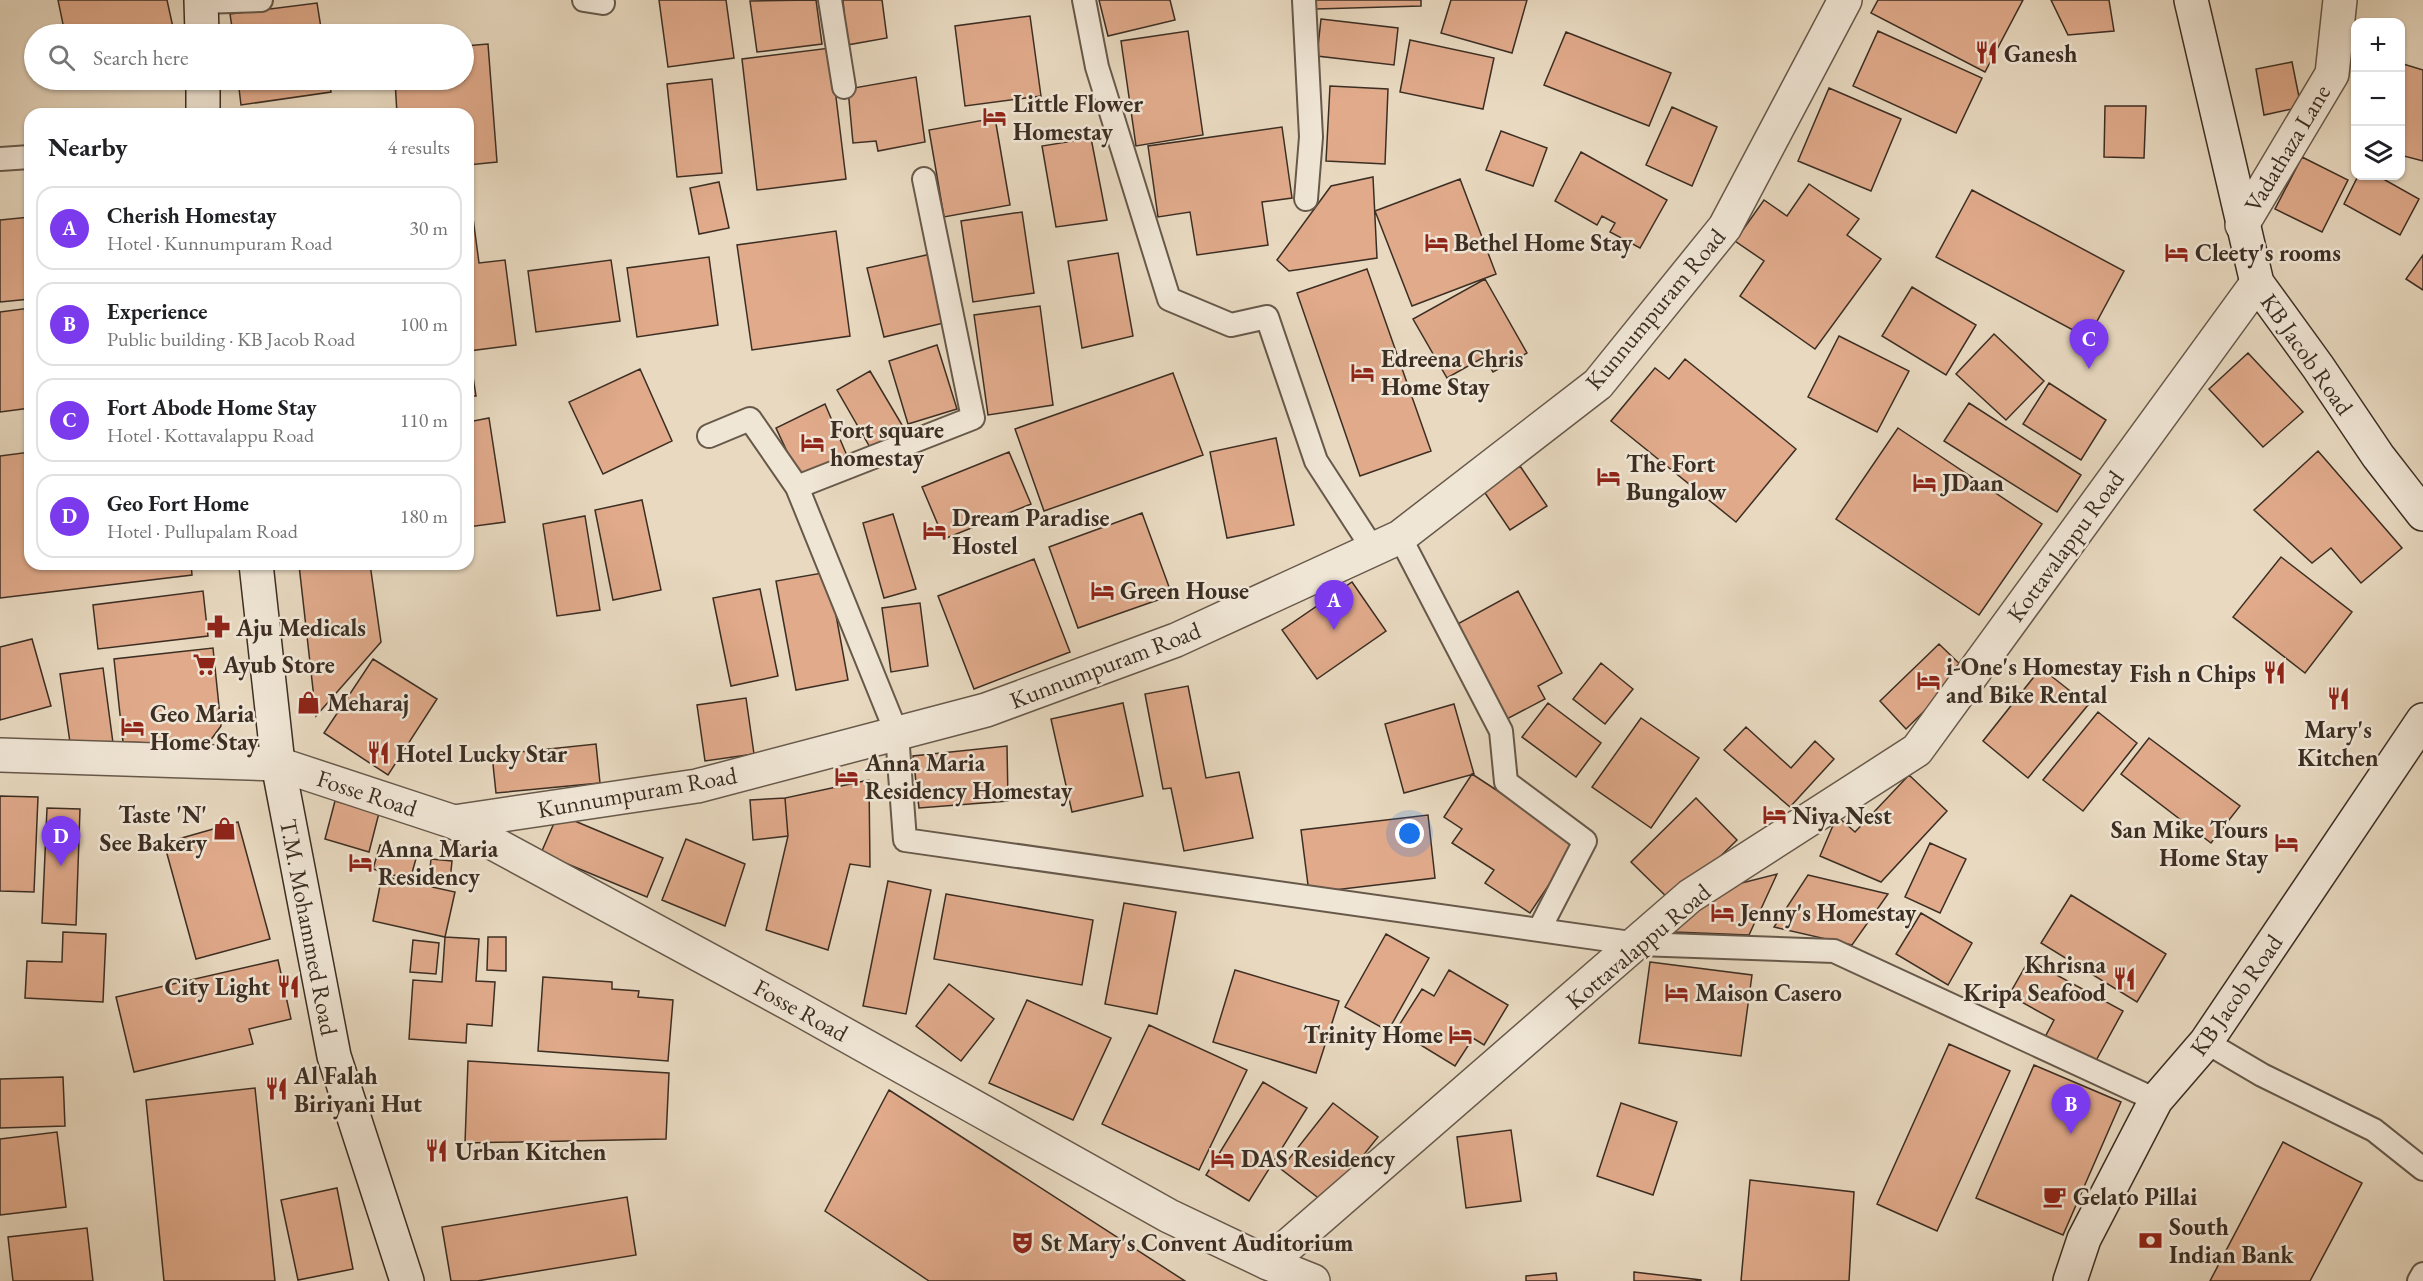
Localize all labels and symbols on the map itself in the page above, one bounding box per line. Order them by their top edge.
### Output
place label: Ganesh [2004,38,2078,69]
restaurant icon: Ganesh [1973,40,1999,66]
street label: Vadathaza Lane [2237,79,2337,217]
place label: Little Flower Homestay [1013,88,1143,148]
hotel icon: Little Flower Homestay [982,104,1008,130]
street label: Kunnumpuram Road [1578,221,1732,396]
place label: Bethel Home Stay [1454,227,1633,259]
hotel icon: Bethel Home Stay [1423,229,1449,255]
place label: Cleety's rooms [2195,237,2341,269]
hotel icon: Cleety's rooms [2164,239,2190,265]
street label: KB Jacob Road [2254,287,2361,422]
pin: C [2070,320,2108,369]
place label: Edreena Chris Home Stay [1381,343,1523,403]
hotel icon: Edreena Chris Home Stay [1350,359,1376,385]
place label: Fort square homestay [830,414,944,474]
hotel icon: Fort square homestay [799,430,825,456]
place label: The Fort Bungalow [1626,448,1727,508]
street label: Kottavalappu Road [2000,463,2131,628]
hotel icon: The Fort Bungalow [1595,464,1621,490]
place label: JDaan [1940,467,2004,498]
hotel icon: JDaan [1911,469,1937,495]
place label: Dream Paradise Hostel [952,502,1110,561]
hotel icon: Dream Paradise Hostel [921,518,947,544]
place label: Green House [1120,575,1249,606]
hotel icon: Green House [1089,577,1115,603]
pin: A [1314,580,1354,630]
place label: Aju Medicals [235,612,366,644]
pharmacy icon: Aju Medicals [205,614,231,640]
street label: Kunnumpuram Road [1005,614,1206,716]
place label: Ayub Store [222,649,335,681]
supermarket icon: Ayub Store [192,651,218,677]
place label: i-One's Homestay and Bike Rental [1946,651,2123,710]
place label: Fish n Chips [2129,658,2256,689]
restaurant icon: Fish n Chips [2261,660,2287,686]
hotel icon: i-One's Homestay and Bike Rental [1915,667,1941,693]
restaurant icon: Mary's Kitchen [2325,686,2351,712]
place label: Meharaj [327,687,409,719]
shop icon: Meharaj [296,689,322,715]
place label: Geo Maria Home Stay [150,698,259,758]
hotel icon: Geo Maria Home Stay [119,714,145,740]
place label: Mary's Kitchen [2297,714,2379,773]
place label: Hotel Lucky Star [396,738,567,770]
restaurant icon: Hotel Lucky Star [365,740,391,766]
place label: Anna Maria Residency Homestay [864,747,1073,807]
street label: Kunnumpuram Road [535,759,740,825]
street label: Fosse Road [313,762,422,824]
hotel icon: Anna Maria Residency Homestay [834,763,860,789]
place label: Taste 'N' See Bakery [100,799,207,859]
place label: Niya Nest [1792,800,1892,832]
hotel icon: Niya Nest [1761,802,1787,828]
place label: San Mike Tours Home Stay [2111,814,2268,874]
shop icon: Taste 'N' See Bakery [212,815,238,841]
pin: D [42,816,80,866]
street label: T.M. Mohammed Road [273,816,345,1039]
your location [1395,819,1424,848]
hotel icon: San Mike Tours Home Stay [2273,830,2299,856]
place label: Anna Maria Residency [377,833,499,893]
hotel icon: Anna Maria Residency [347,849,373,875]
street label: Kottavalappu Road [1559,876,1718,1016]
place label: Jenny's Homestay [1738,897,1917,929]
hotel icon: Jenny's Homestay [1709,899,1735,925]
street label: KB Jacob Road [2183,927,2290,1062]
place label: Khrisna Kripa Seafood [1963,949,2107,1008]
restaurant icon: Khrisna Kripa Seafood [2111,965,2137,991]
place label: City Light [165,971,270,1003]
street label: Fosse Road [748,971,854,1049]
restaurant icon: City Light [275,973,301,999]
place label: Maison Casero [1695,977,1842,1008]
hotel icon: Maison Casero [1664,979,1690,1005]
place label: Trinity Home [1303,1019,1443,1051]
hotel icon: Trinity Home [1448,1021,1474,1047]
place label: Al Falah Biriyani Hut [293,1060,422,1120]
restaurant icon: Al Falah Biriyani Hut [263,1076,289,1102]
pin: B [2052,1084,2090,1134]
place label: Urban Kitchen [455,1136,607,1167]
restaurant icon: Urban Kitchen [424,1138,450,1164]
place label: DAS Residency [1241,1143,1395,1175]
hotel icon: DAS Residency [1210,1145,1236,1171]
place label: Gelato Pillai [2073,1181,2197,1212]
cafe icon: Gelato Pillai [2042,1183,2068,1209]
place label: South Indian Bank [2169,1211,2295,1270]
place label: St Mary's Convent Auditorium [1041,1227,1353,1259]
bank icon: South Indian Bank [2138,1227,2164,1253]
theatre icon: St Mary's Convent Auditorium [1010,1229,1036,1255]

